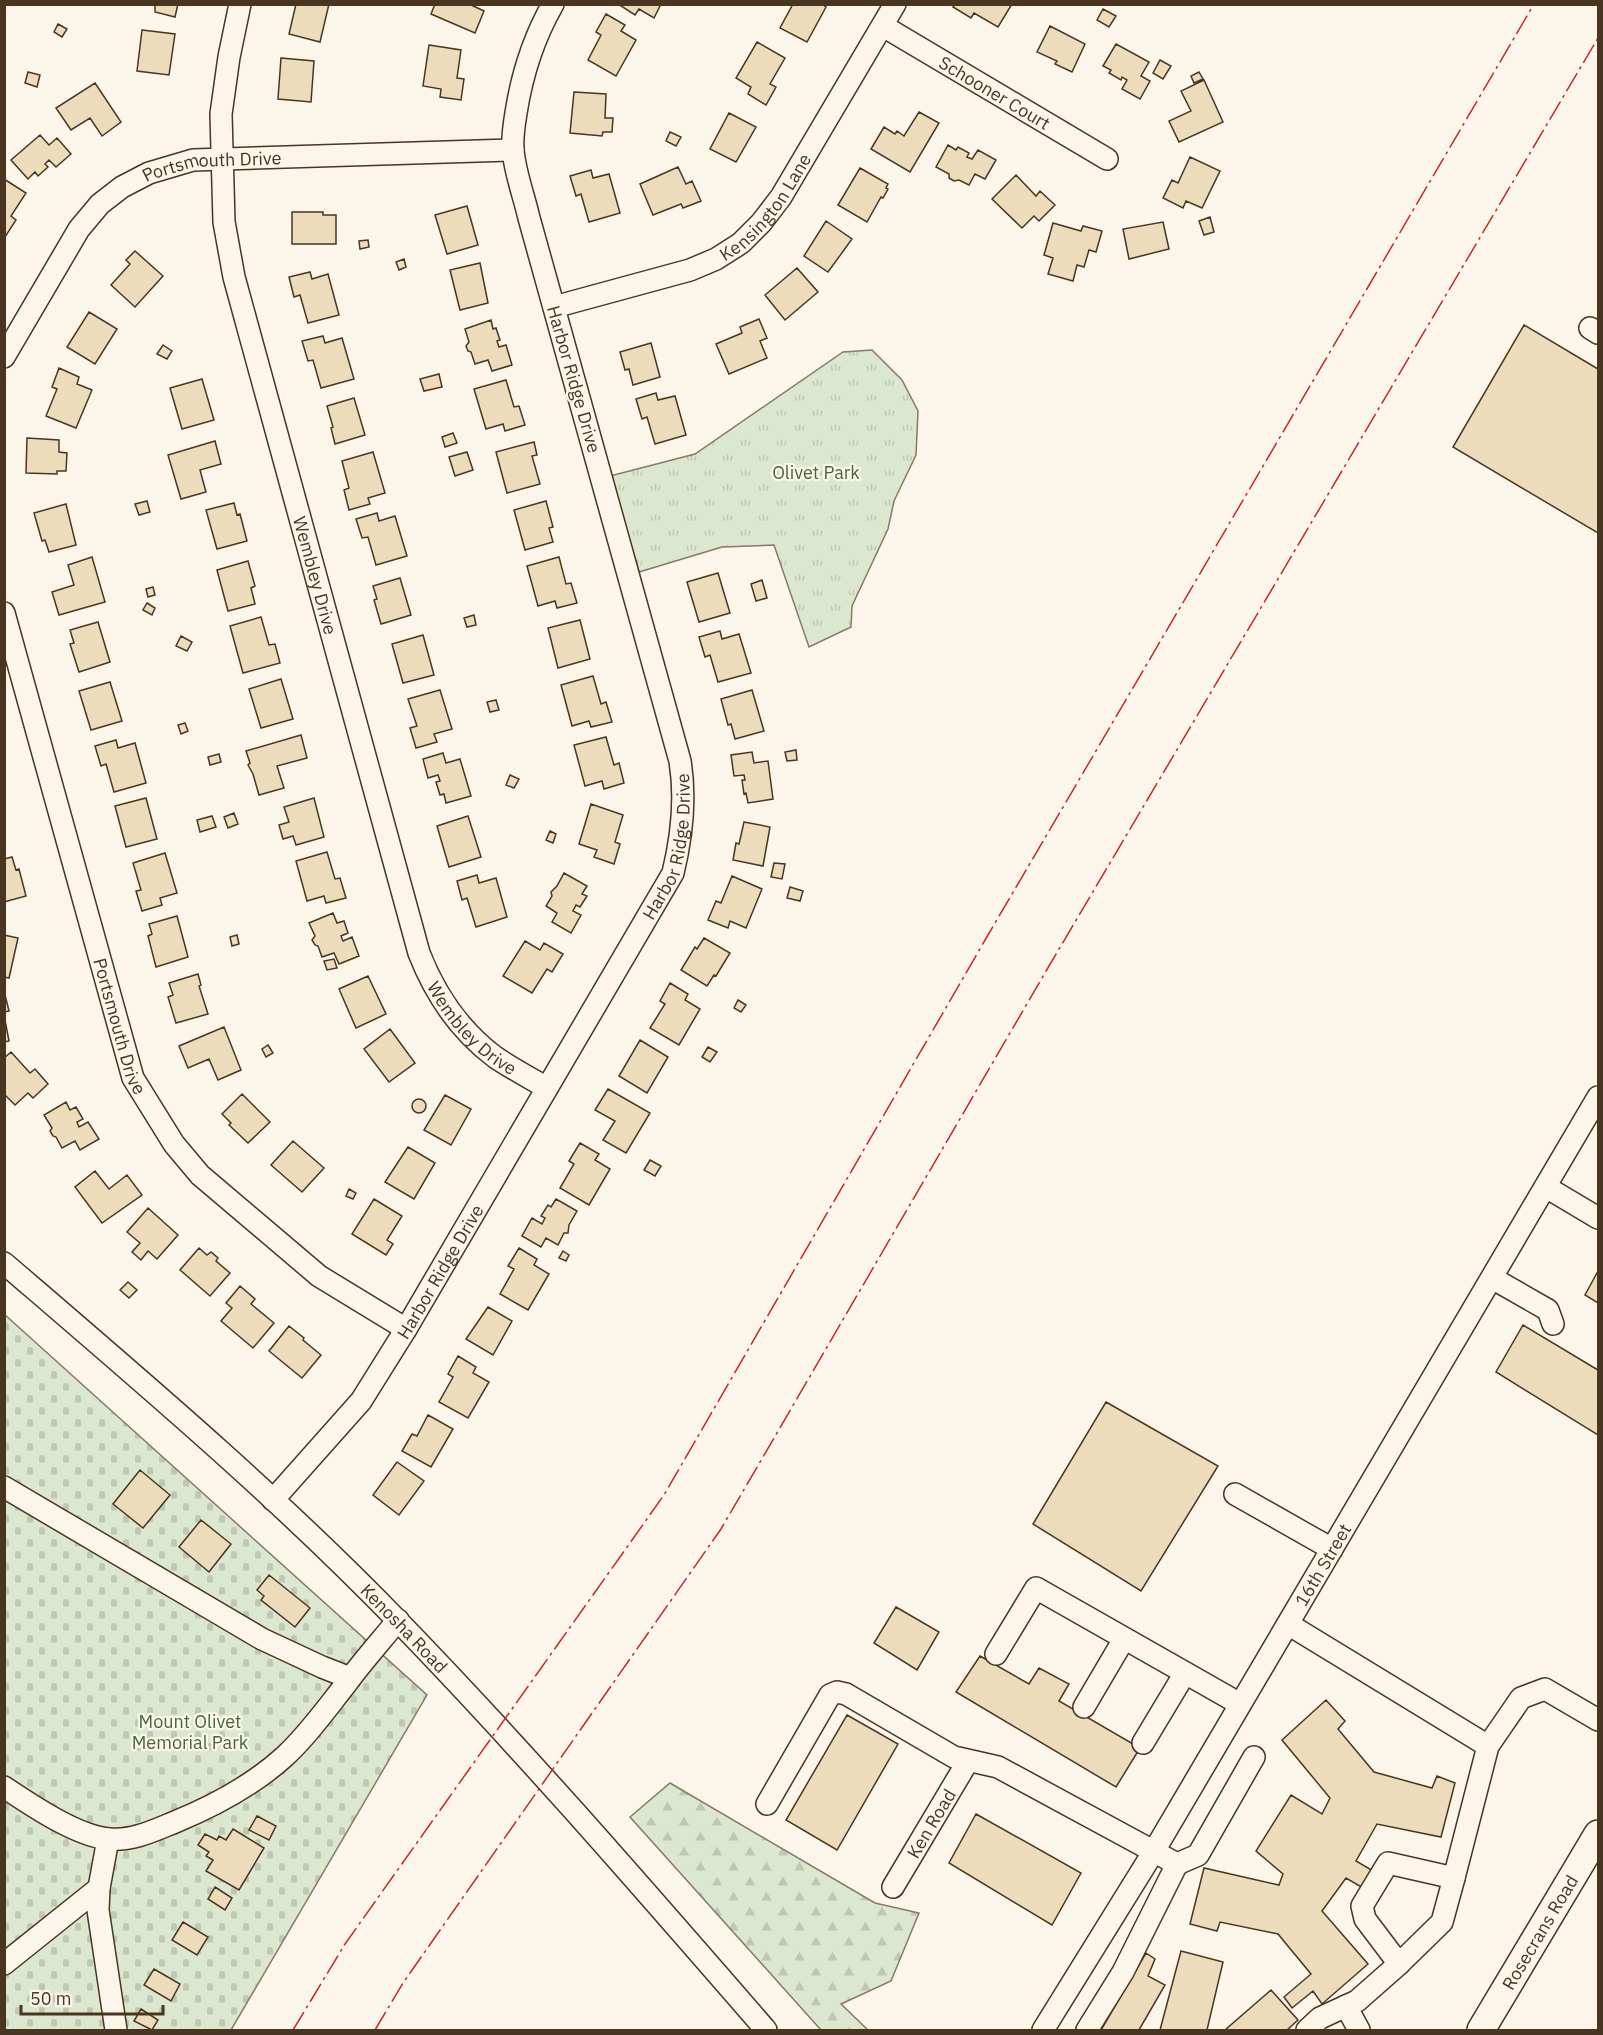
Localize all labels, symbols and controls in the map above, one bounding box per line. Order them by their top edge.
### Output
street label: Schooner Court [935,50,1055,134]
street label: Portsmouth Drive [138,146,282,186]
street label: Kensington Lane [715,149,816,265]
street label: Harbor Ridge Drive [542,303,606,455]
park label: Olivet Park [772,461,860,484]
street label: Wembley Drive [289,514,343,637]
street label: Harbor Ridge Drive [637,772,694,924]
street label: Portsmouth Drive [89,955,152,1099]
street label: Wembley Drive [422,977,521,1080]
street label: Harbor Ridge Drive [391,1200,488,1343]
street label: 16th Street [1289,1519,1356,1610]
street label: Kenosha Road [356,1578,453,1677]
park label: Mount Olivet Memorial Park [132,1710,249,1754]
street label: Ken Road [901,1785,960,1862]
street label: Rosecrans Road [1496,1870,1583,1994]
scale bar [21,1978,164,2016]
text: 50 m [30,1987,72,2010]

